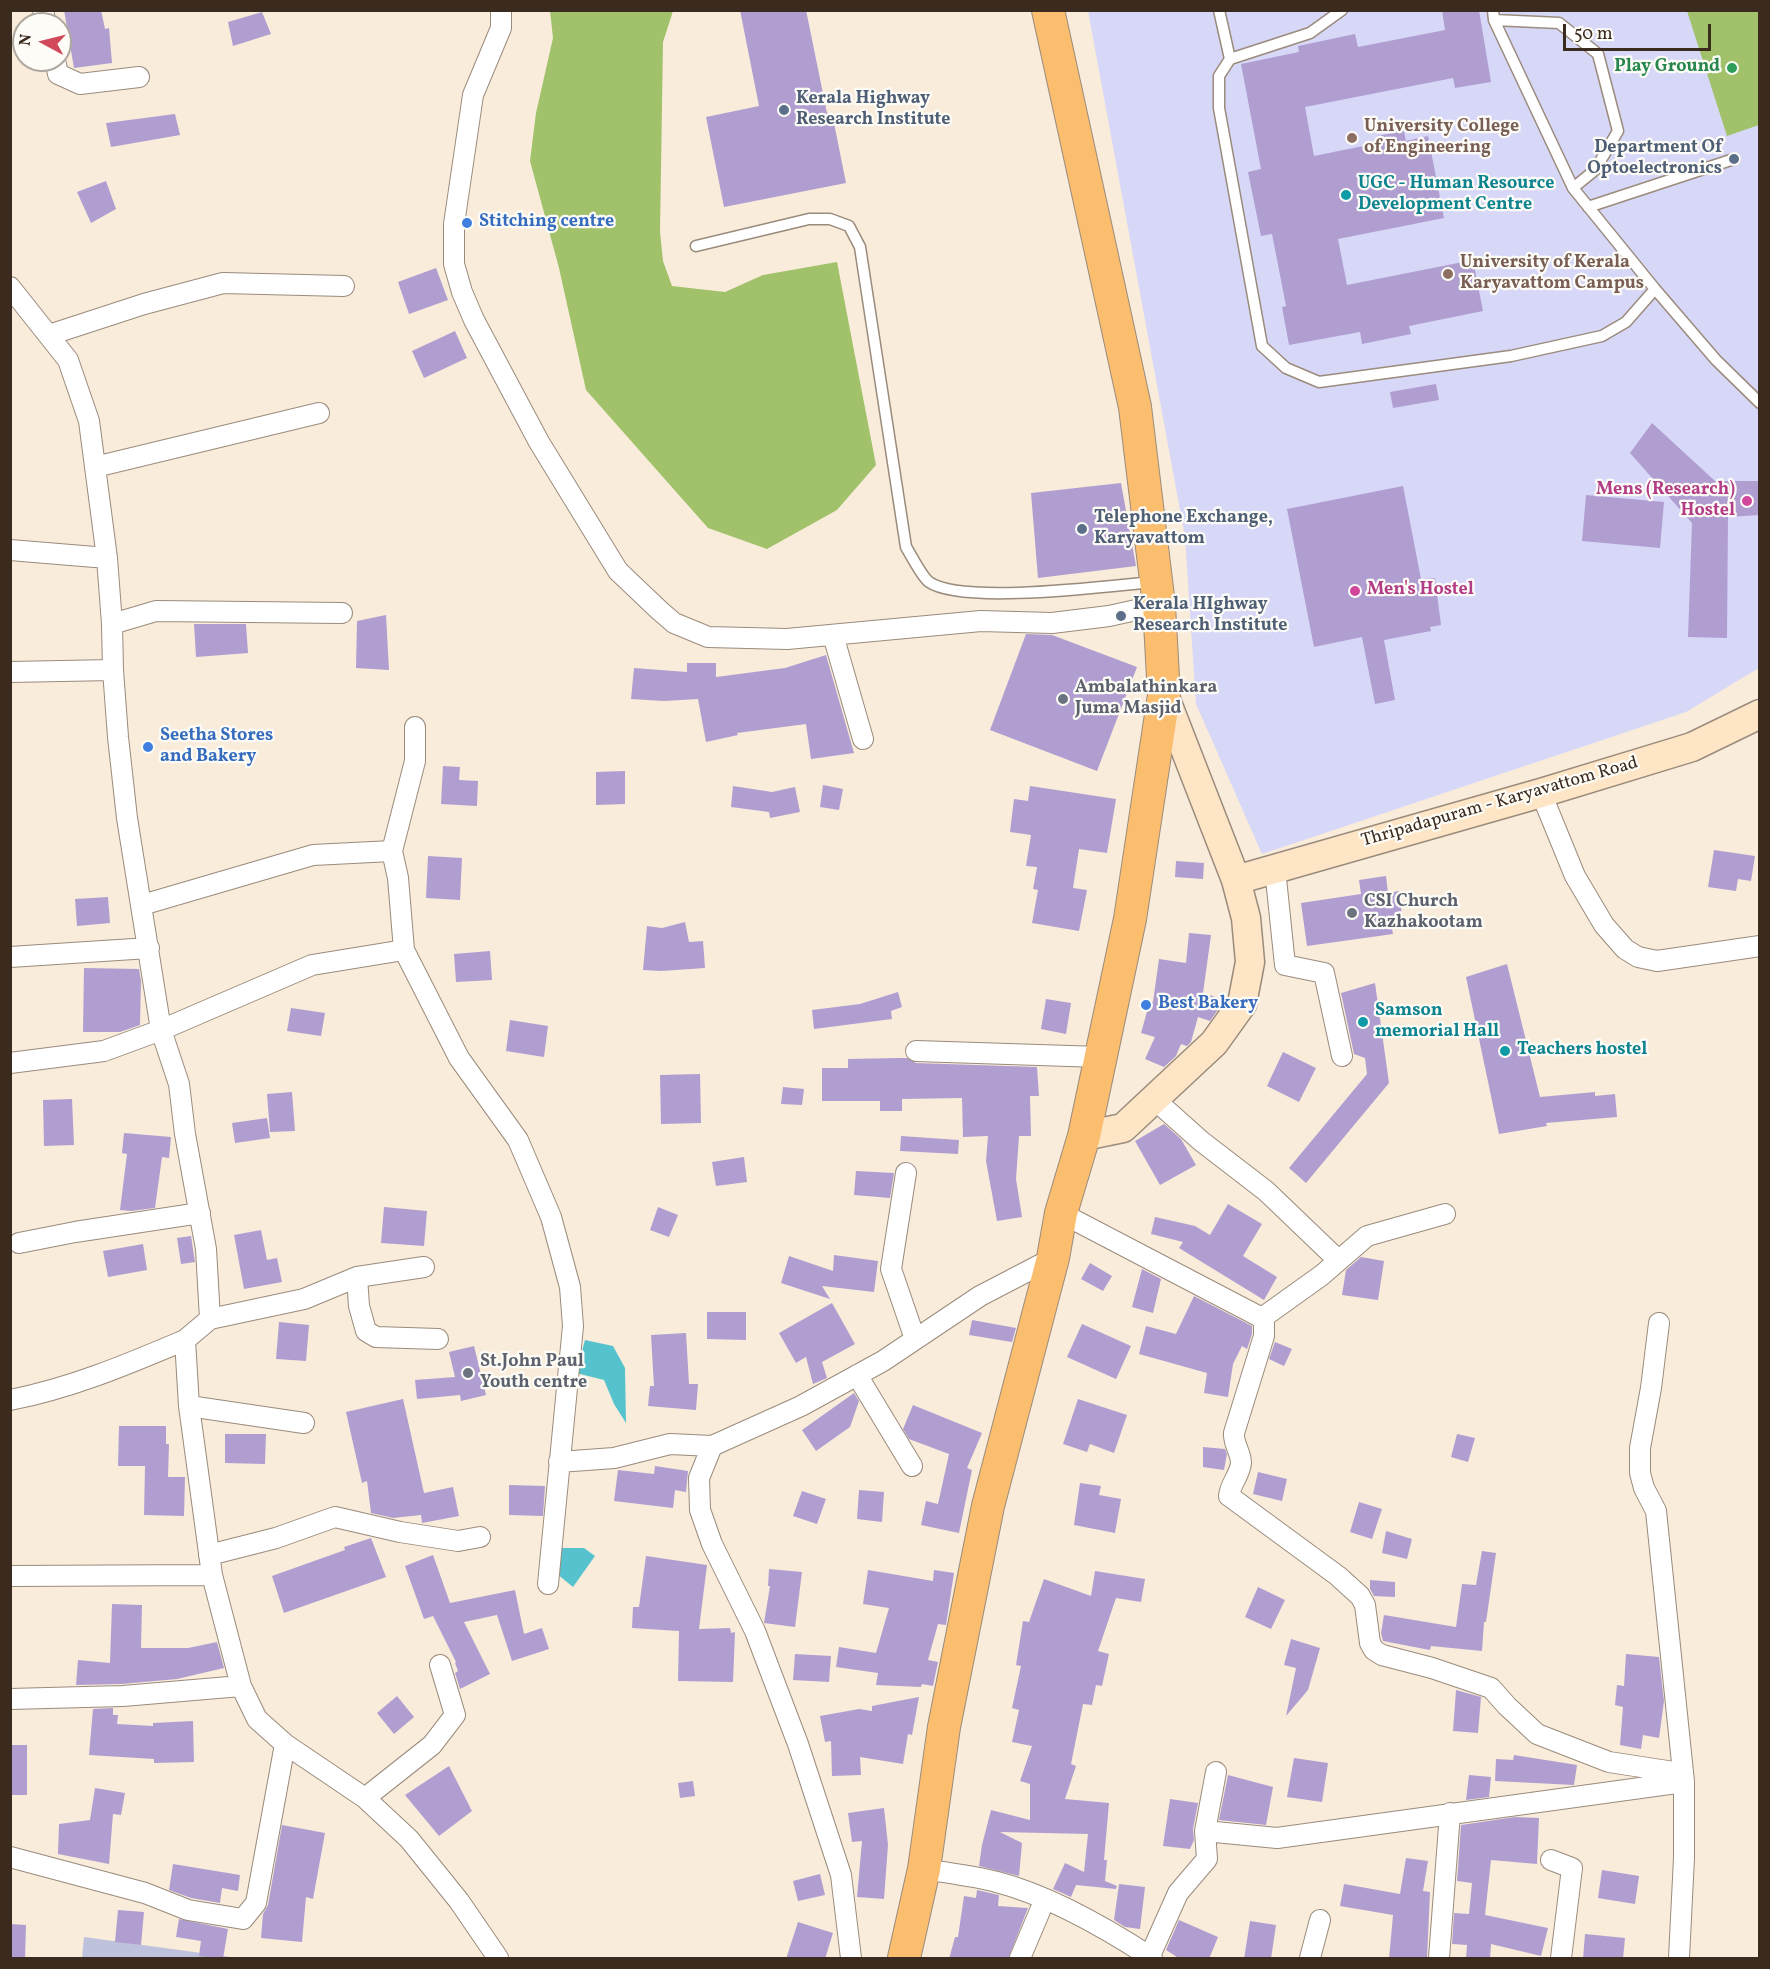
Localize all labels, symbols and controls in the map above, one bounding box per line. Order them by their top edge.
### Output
north arrow [12,12,72,72]
scale bar [1566,12,1714,50]
text: 50 m [1574,22,1613,47]
text: N [14,33,38,47]
place label: Play Ground [1614,57,1720,79]
marker: Play Ground [1725,61,1739,75]
place label: Kerala Highway Research Institute [796,89,950,132]
marker: Kerala Highway Research Institute [777,103,791,117]
place label: University College of Engineering [1364,117,1519,160]
marker: University College of Engineering [1345,131,1359,145]
place label: Department Of Optoelectronics [1587,138,1722,180]
marker: Department Of Optoelectronics [1727,152,1741,166]
place label: UGC - Human Resource Development Centre [1358,174,1554,216]
marker: UGC - Human Resource Development Centre [1339,188,1353,202]
place label: Stitching centre [479,212,614,234]
marker: Stitching centre [460,216,474,230]
place label: University of Kerala Karyavattom Campus [1460,253,1644,296]
marker: University of Kerala Karyavattom Campus [1441,267,1455,281]
place label: Mens (Research) Hostel [1596,480,1735,522]
marker: Mens (Research) Hostel [1740,494,1754,508]
place label: Telephone Exchange, Karyavattom [1094,508,1273,550]
marker: Telephone Exchange, Karyavattom [1075,522,1089,536]
place label: Men's Hostel [1367,580,1474,602]
marker: Men's Hostel [1348,584,1362,598]
place label: Kerala HIghway Research Institute [1133,595,1287,638]
marker: Kerala HIghway Research Institute [1114,609,1128,623]
place label: Ambalathinkara Juma Masjid [1075,678,1217,720]
marker: Ambalathinkara Juma Masjid [1056,692,1070,706]
place label: Seetha Stores and Bakery [160,726,273,768]
marker: Seetha Stores and Bakery [141,740,155,754]
street label: Thripadapuram - Karyavattom Road [1359,753,1641,853]
place label: CSI Church Kazhakootam [1364,892,1483,934]
marker: CSI Church Kazhakootam [1345,906,1359,920]
place label: Best Bakery [1158,994,1258,1016]
marker: Best Bakery [1139,998,1153,1012]
place label: Samson memorial Hall [1375,1001,1499,1044]
marker: Samson memorial Hall [1356,1015,1370,1029]
place label: Teachers hostel [1517,1040,1647,1062]
marker: Teachers hostel [1498,1044,1512,1058]
place label: St.John Paul Youth centre [480,1352,587,1394]
marker: St.John Paul Youth centre [461,1366,475,1380]

